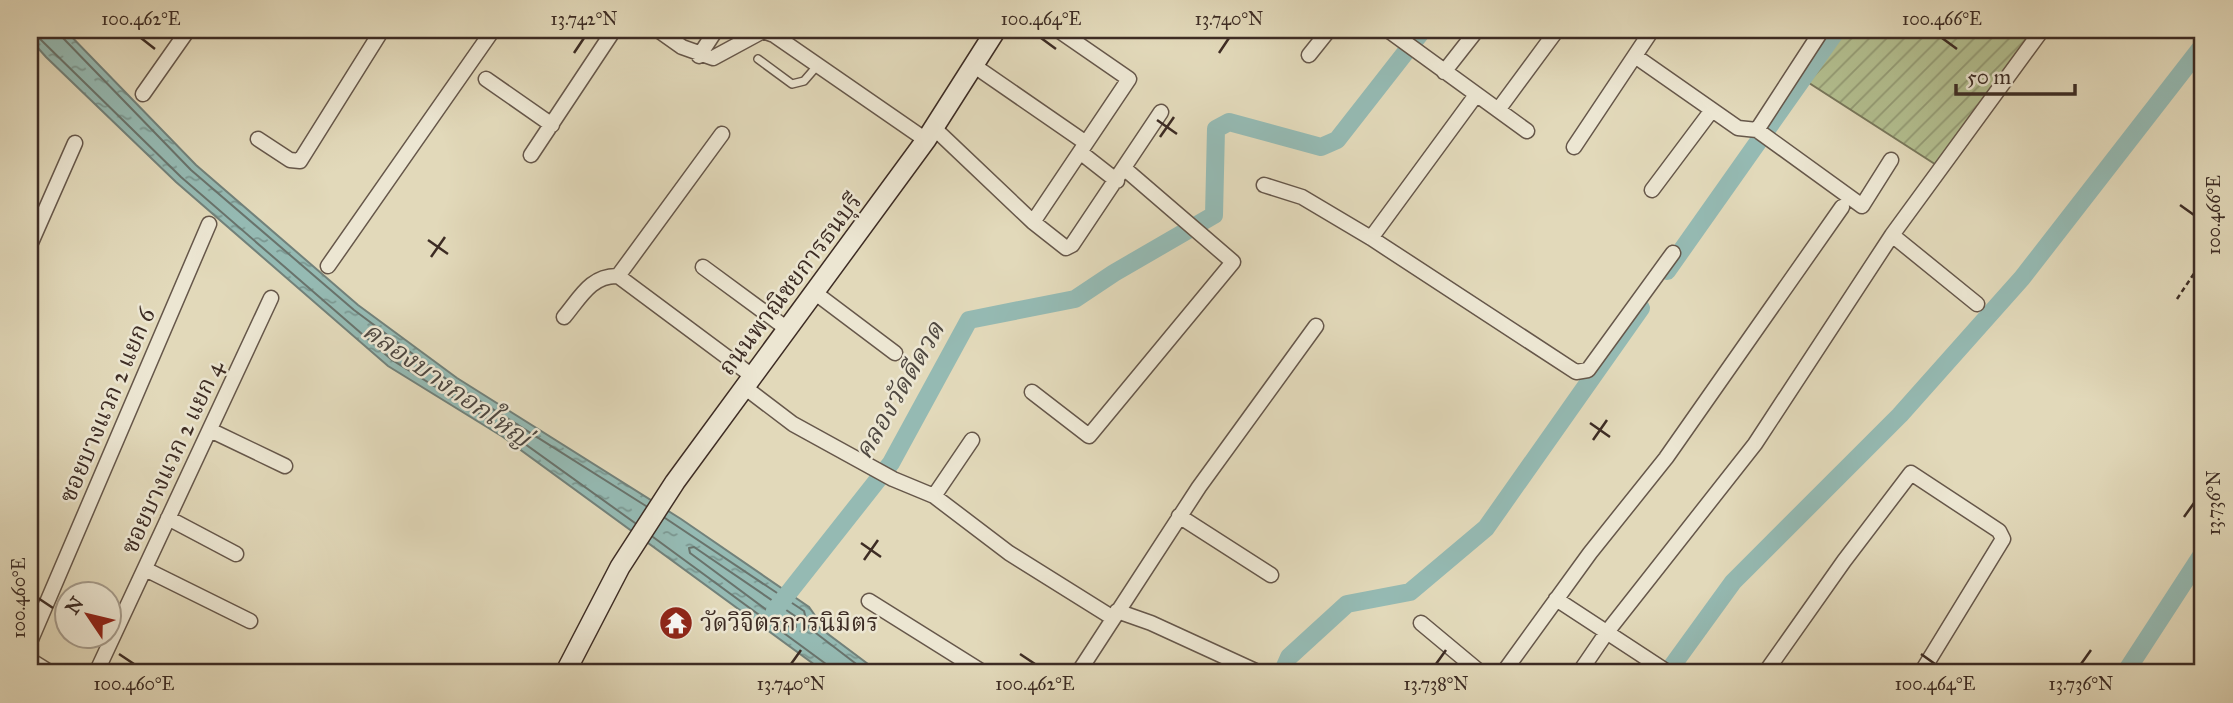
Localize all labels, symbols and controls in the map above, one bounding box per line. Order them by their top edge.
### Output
text: 100.462°E [101,8,181,30]
text: 13.742°N [551,8,617,30]
text: 100.464°E [1001,8,1081,30]
text: 13.740°N [1195,8,1263,30]
text: 100.466°E [1902,8,1982,30]
scale bar [1956,52,2076,96]
text: 50 m [1967,64,2012,90]
text: 100.466°E [2203,175,2225,255]
street label: ถนนพาณิชยการธนบุรี [712,187,868,381]
street label: ซอยบางแวก 2 แยก 6 [52,302,162,507]
water label: คลองบางกอกใหญ่ [357,313,541,456]
water label: คลองวัดดีดวด [847,314,952,464]
street label: ซอยบางแวก 2 แยก 4 [114,355,230,558]
text: 13.736°N [2203,471,2225,535]
text: 100.460°E [8,557,30,639]
north arrow [52,580,122,650]
text: N [60,592,89,619]
temple icon: วัดวิจิตรการนิมิตร [657,604,695,642]
place label: วัดวิจิตรการนิมิตร [700,608,878,638]
text: 100.460°E [93,673,175,695]
text: 13.740°N [757,673,825,695]
text: 100.462°E [995,673,1075,695]
text: 13.738°N [1403,673,1469,695]
text: 100.464°E [1895,673,1975,695]
text: 13.736°N [2049,673,2113,695]

